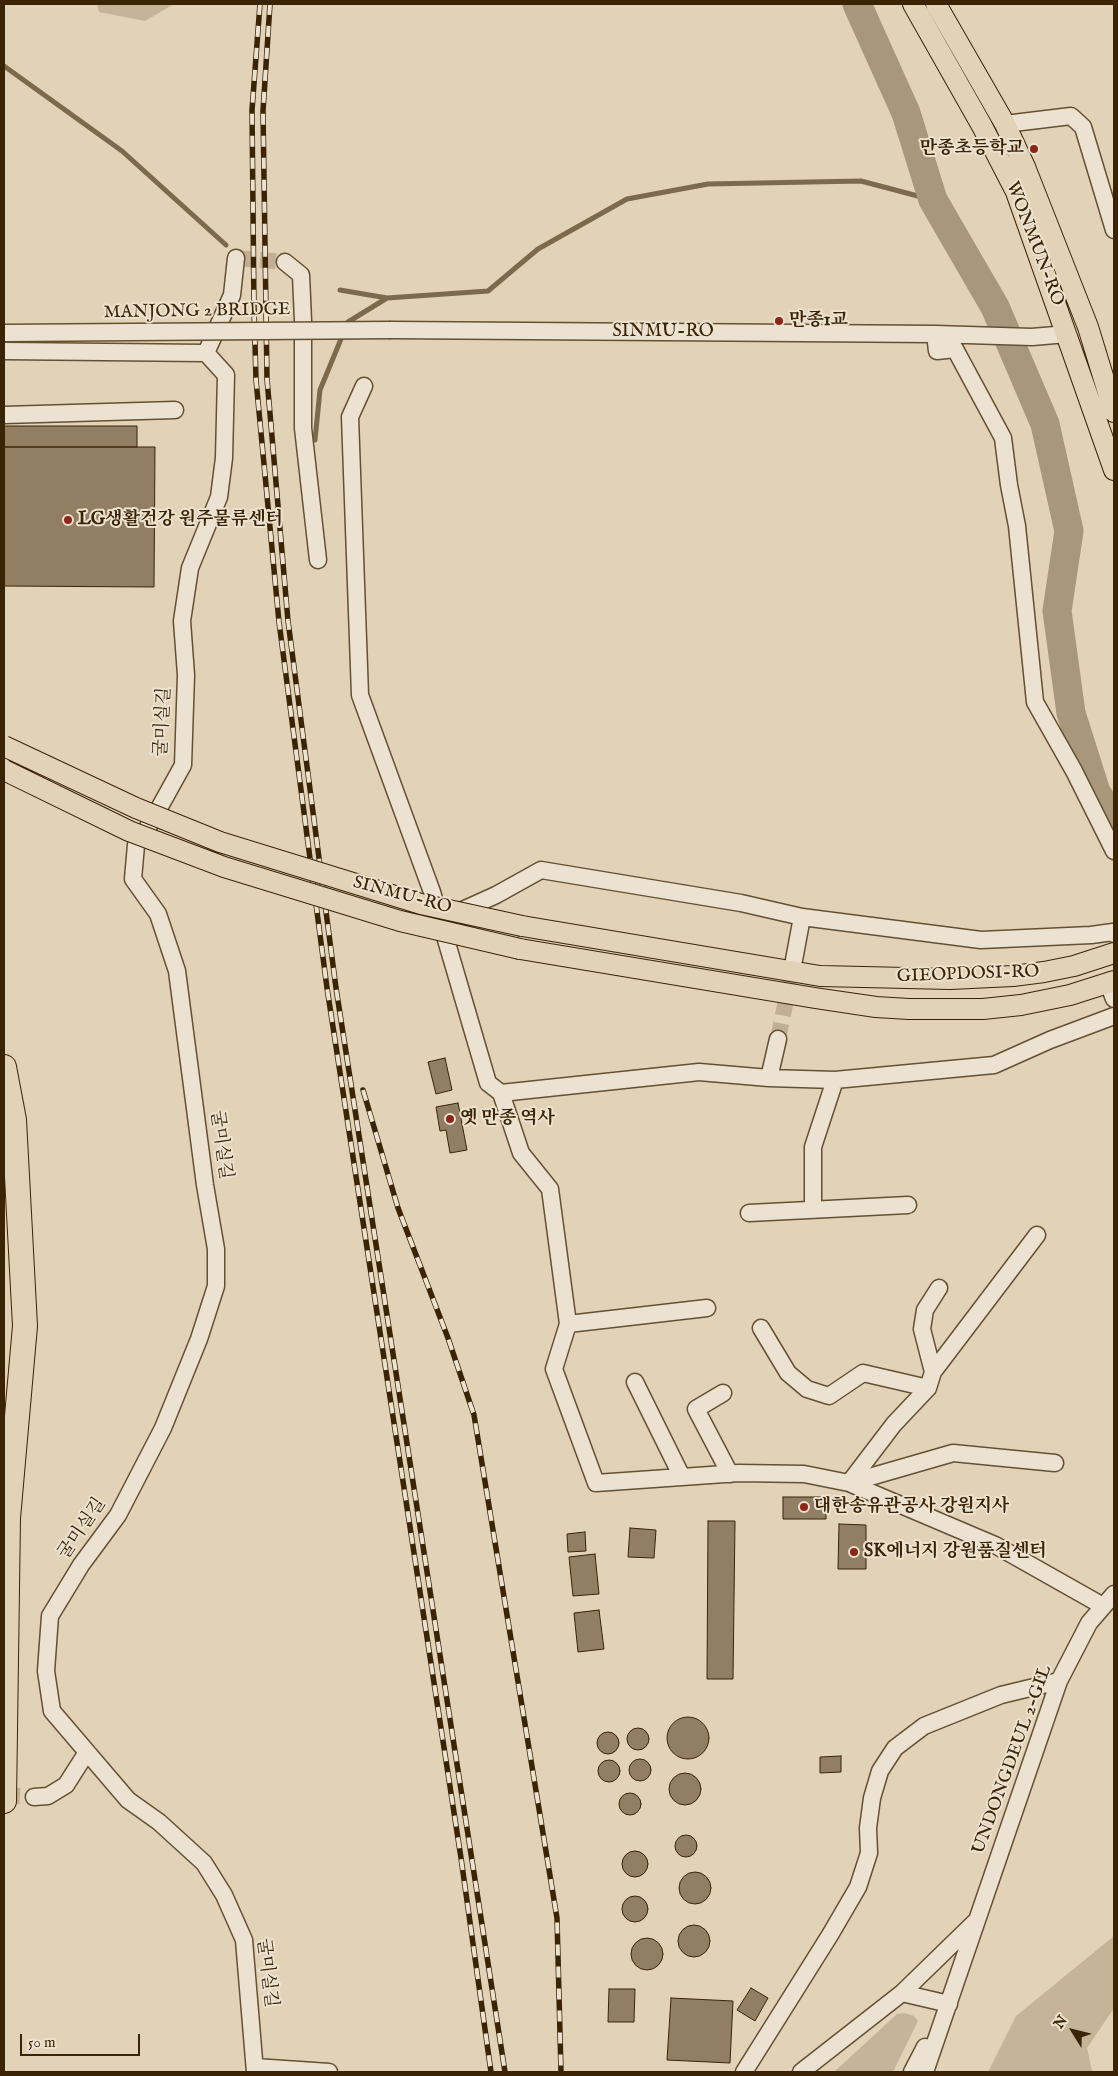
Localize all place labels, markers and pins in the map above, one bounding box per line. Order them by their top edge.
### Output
place label: 만종초등학교 [920,138,1024,160]
marker: 만종초등학교 [1028,143,1040,155]
place label: 만종1교 [789,310,848,332]
marker: 만종1교 [773,315,785,327]
place label: LG생활건강 원주물류센터 [78,509,283,531]
marker: LG생활건강 원주물류센터 [62,514,74,526]
place label: 옛 만종 역사 [460,1108,555,1130]
marker: 옛 만종 역사 [444,1113,456,1125]
place label: 대한송유관공사 강원지사 [814,1496,1009,1518]
marker: 대한송유관공사 강원지사 [798,1501,810,1513]
place label: SK에너지 강원품질센터 [864,1541,1047,1563]
marker: SK에너지 강원품질센터 [848,1546,860,1558]

